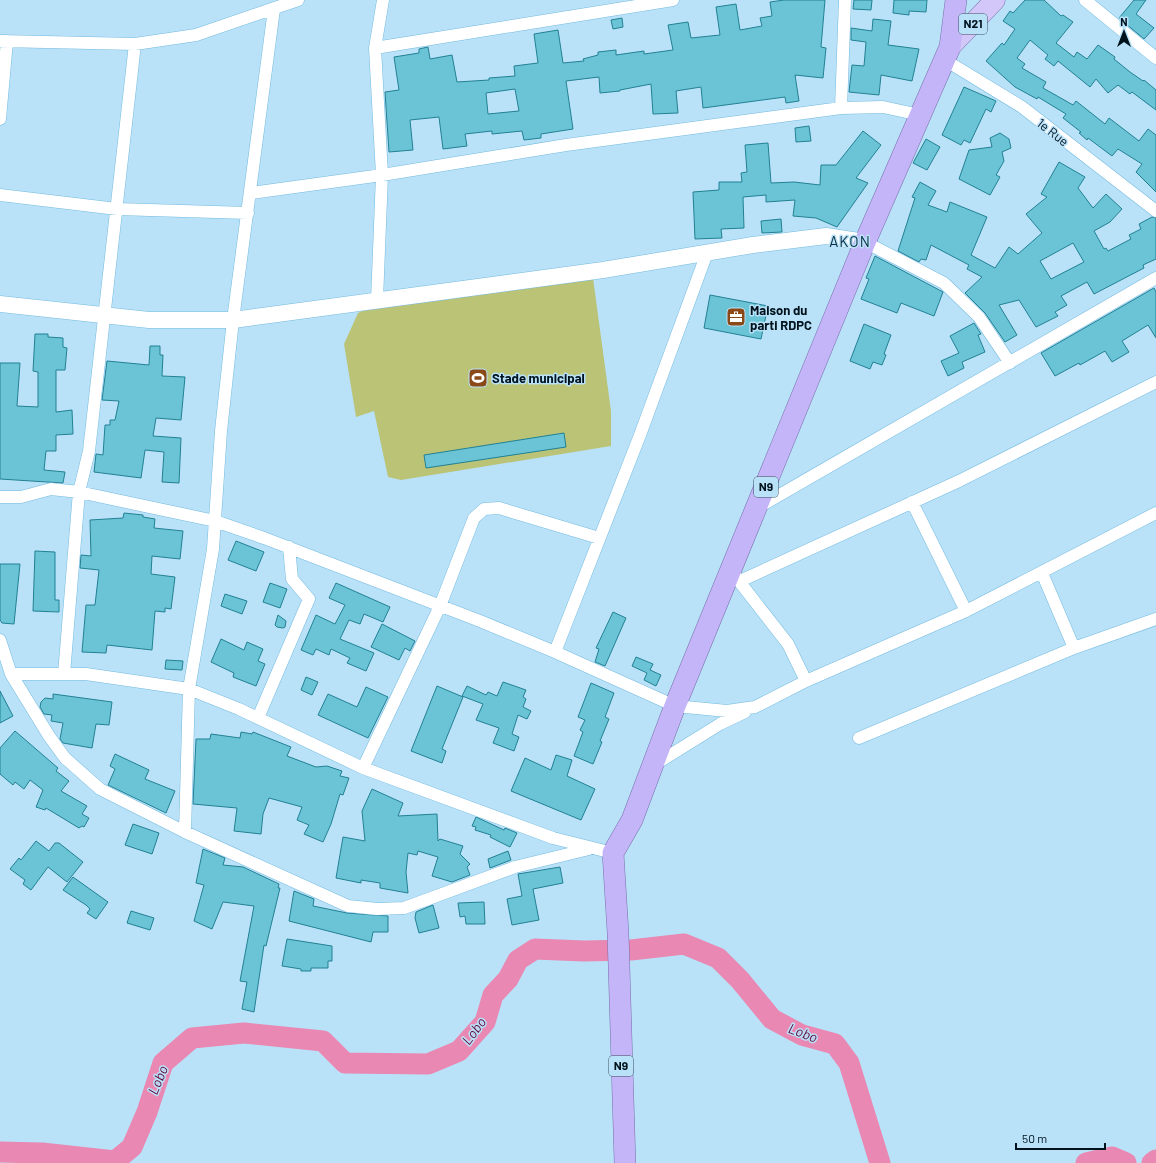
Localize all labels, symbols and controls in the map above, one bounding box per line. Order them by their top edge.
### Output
north arrow [1104,12,1144,52]
road number: N21 [959,14,987,34]
text: N [1120,15,1128,28]
street label: 1e Rue [1034,115,1072,149]
district label: AKON [829,232,871,250]
place label: Maison du parti RDPC [750,302,812,333]
office icon: Maison du parti RDPC [725,306,747,328]
sports icon: Stade municipal [467,367,489,389]
place label: Stade municipal [492,370,585,386]
road number: N9 [754,477,778,497]
water label: Lobo [458,1014,489,1048]
water label: Lobo [786,1019,820,1046]
road number: N9 [609,1056,633,1076]
water label: Lobo [144,1063,171,1097]
scale bar [1016,1125,1105,1151]
text: 50 m [1022,1131,1047,1145]

